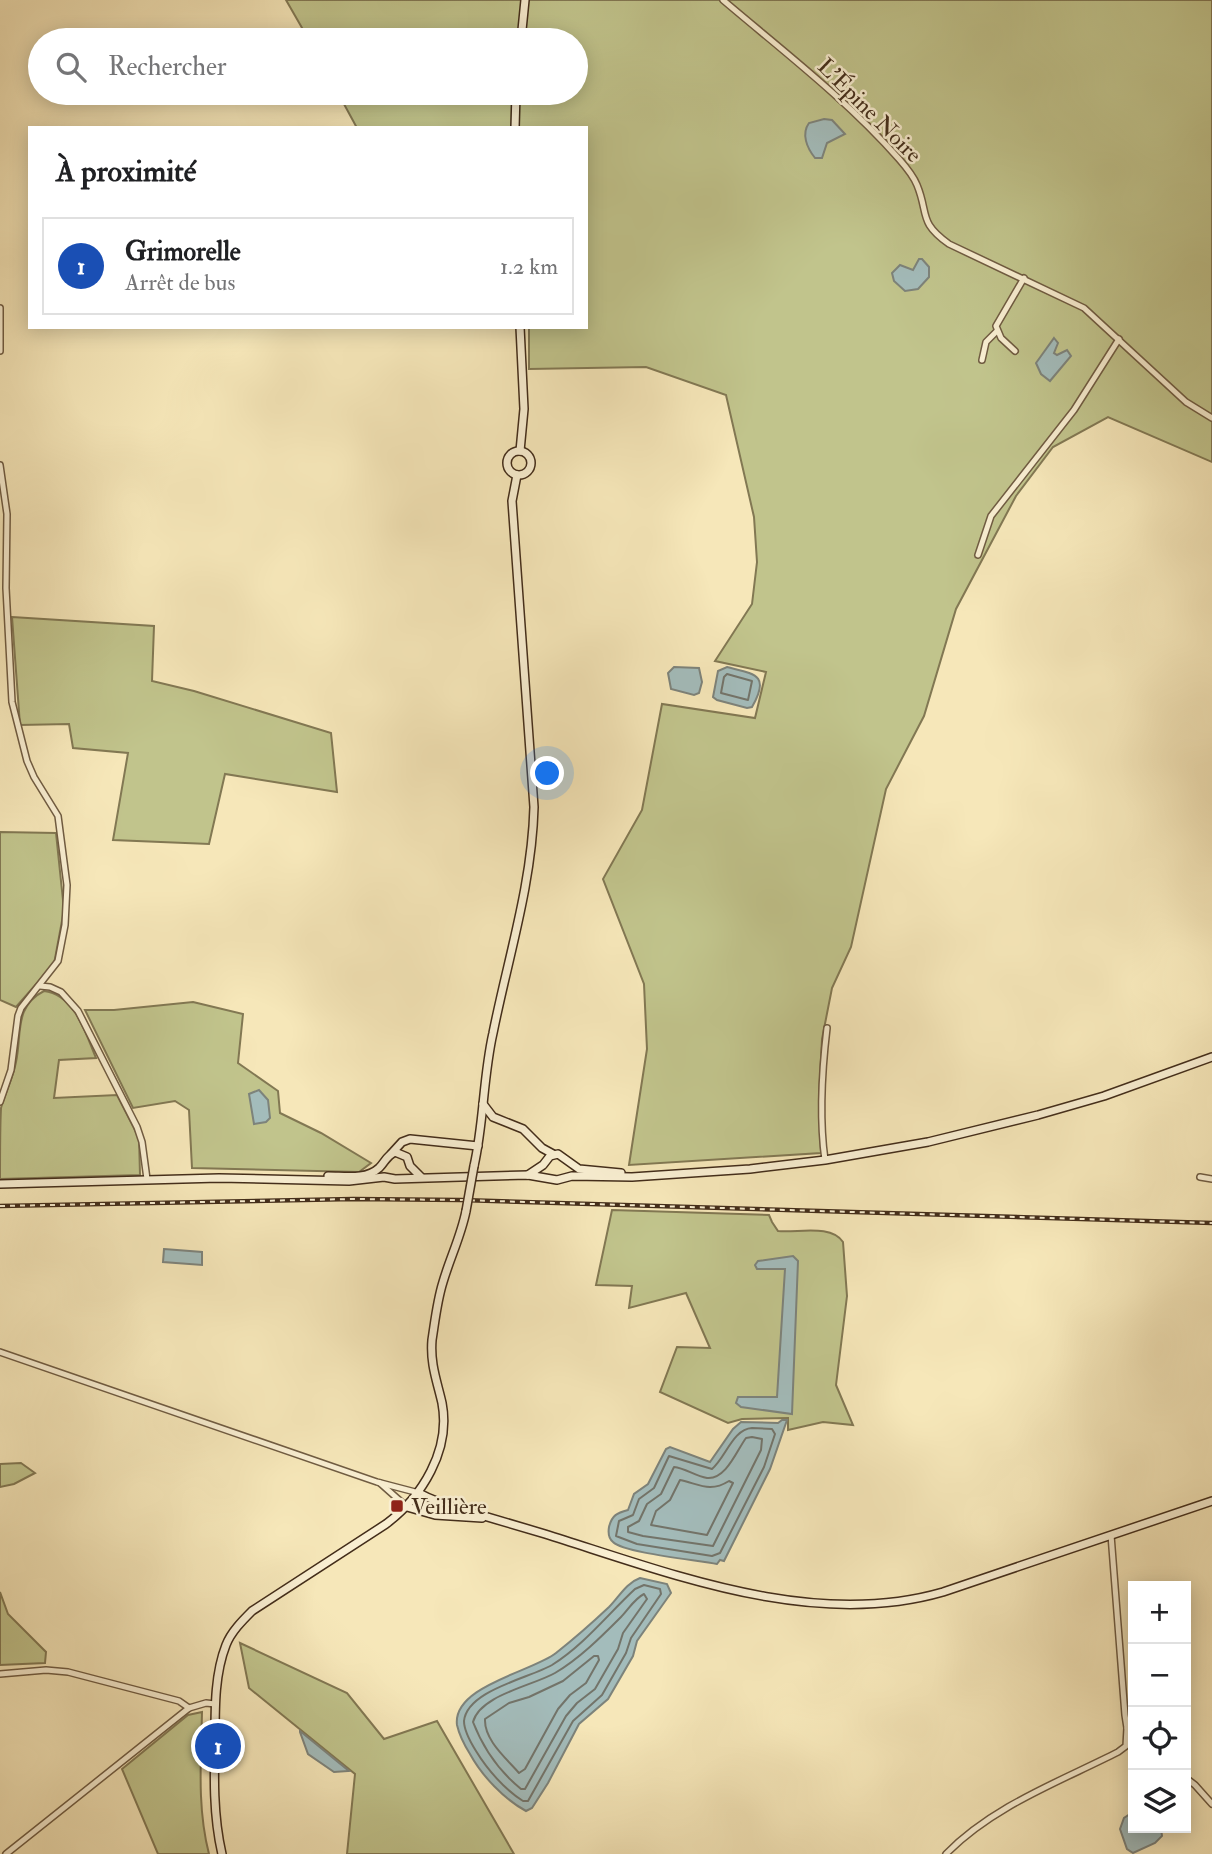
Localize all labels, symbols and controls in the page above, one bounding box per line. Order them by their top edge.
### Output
search box [28,28,588,105]
icon: search [52,48,90,86]
text: Rechercher [108,51,227,83]
street label: L'Épine Noire [810,52,928,170]
text: À proximité [56,153,196,190]
text: Grimorelle [125,236,241,268]
text: 1 [77,252,85,281]
text: 1.2 km [500,252,558,281]
text: Arrêt de bus [125,268,235,297]
your location [530,756,564,790]
place label: Veillière [411,1492,487,1521]
marker: Veillière [389,1498,405,1514]
map controls [1128,1581,1191,1833]
button: + [1128,1581,1191,1644]
button: − [1128,1644,1191,1707]
button: locate [1128,1707,1191,1770]
pin: 1 [195,1720,241,1772]
button: layers [1128,1770,1191,1833]

